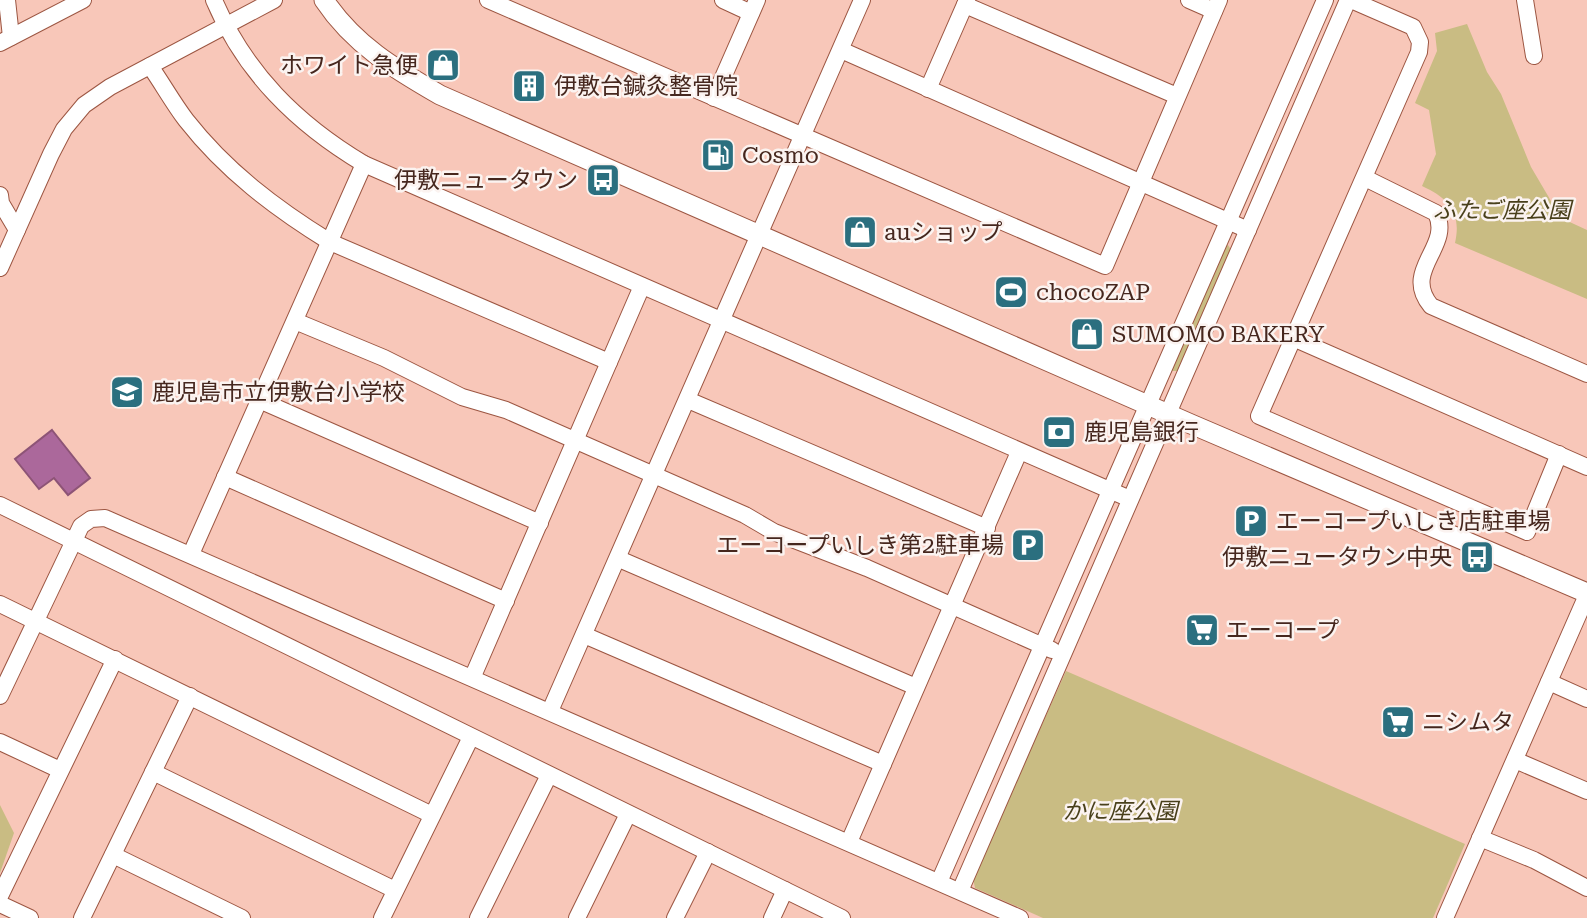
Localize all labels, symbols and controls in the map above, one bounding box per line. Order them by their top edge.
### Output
shop icon: ホワイト急便 [424,46,462,84]
place label: ホワイト急便 [280,52,418,79]
building icon: 伊敷台鍼灸整骨院 [510,67,548,105]
place label: 伊敷台鍼灸整骨院 [554,73,738,100]
fuel station icon: Cosmo [699,136,737,174]
place label: Cosmo [742,142,819,169]
bus stop icon: 伊敷ニュータウン [584,161,622,199]
place label: 伊敷ニュータウン [394,167,578,194]
park label: ふたご座公園 [1433,197,1574,224]
shop icon: auショップ [841,213,879,251]
place label: auショップ [884,219,1003,246]
sports icon: chocoZAP [992,273,1030,311]
place label: chocoZAP [1036,279,1150,306]
shop icon: SUMOMO BAKERY [1068,315,1106,353]
place label: SUMOMO BAKERY [1112,321,1325,348]
school or university icon: 鹿児島市立伊敷台小学校 [108,373,146,411]
place label: 鹿児島市立伊敷台小学校 [152,379,405,406]
bank icon: 鹿児島銀行 [1040,413,1078,451]
place label: 鹿児島銀行 [1084,419,1199,446]
parking icon: エーコープいしき店駐車場 [1232,502,1270,540]
place label: エーコープいしき店駐車場 [1276,508,1551,535]
parking icon: エーコープいしき第2駐車場 [1009,526,1047,564]
place label: エーコープいしき第2駐車場 [717,532,1004,559]
bus stop icon: 伊敷ニュータウン中央 [1458,538,1496,576]
place label: 伊敷ニュータウン中央 [1222,544,1452,571]
supermarket icon: エーコープ [1183,611,1221,649]
place label: エーコープ [1226,617,1340,644]
supermarket icon: ニシムタ [1379,703,1417,741]
place label: ニシムタ [1422,709,1514,736]
park label: かに座公園 [1063,798,1181,825]

